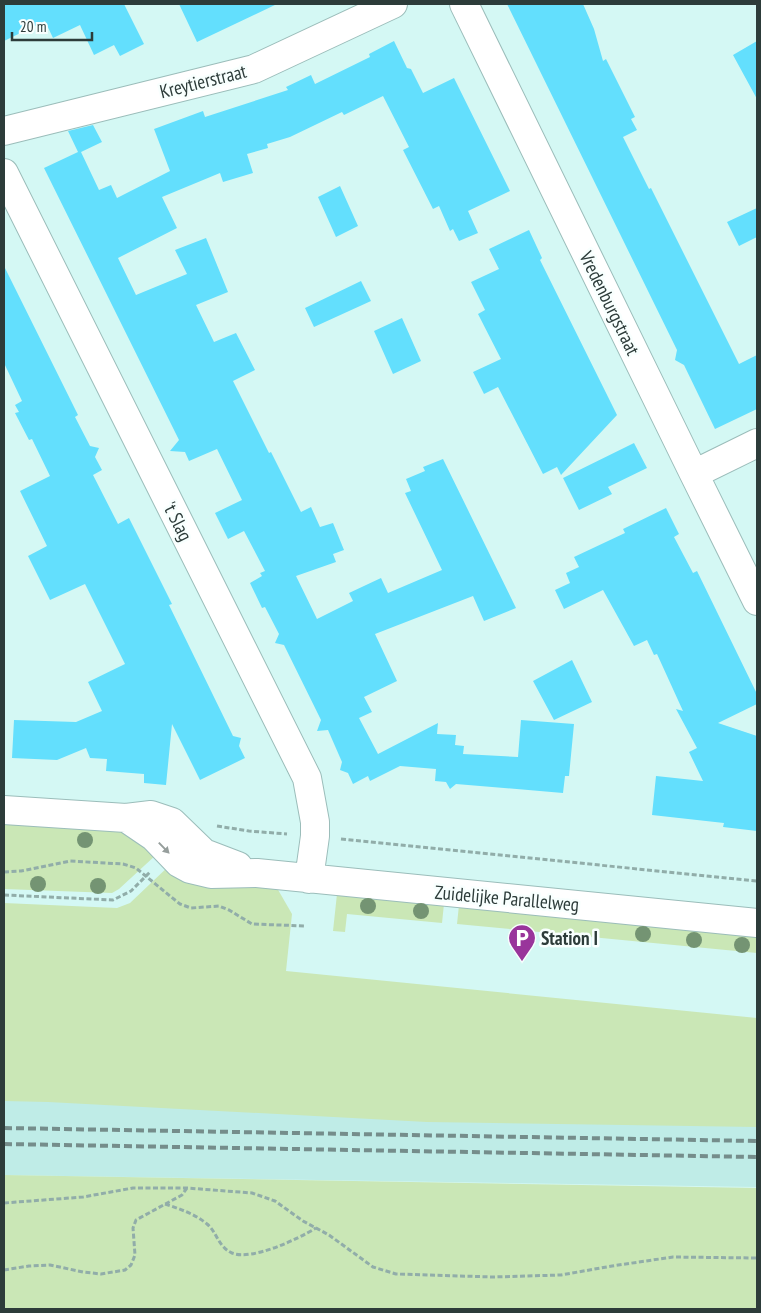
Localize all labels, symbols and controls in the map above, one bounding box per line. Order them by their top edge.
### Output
scale bar [12,10,92,42]
text: 20 m [20,17,46,36]
street label: Kreytierstraat [157,58,250,103]
street label: Vredenburgstraat [574,246,646,360]
street label: 't Slag [158,497,198,545]
one-way arrow [158,842,170,854]
street label: Zuidelijke Parallelweg [434,880,580,916]
parking icon: Station I [507,923,537,962]
place label: Station I [541,926,598,950]

